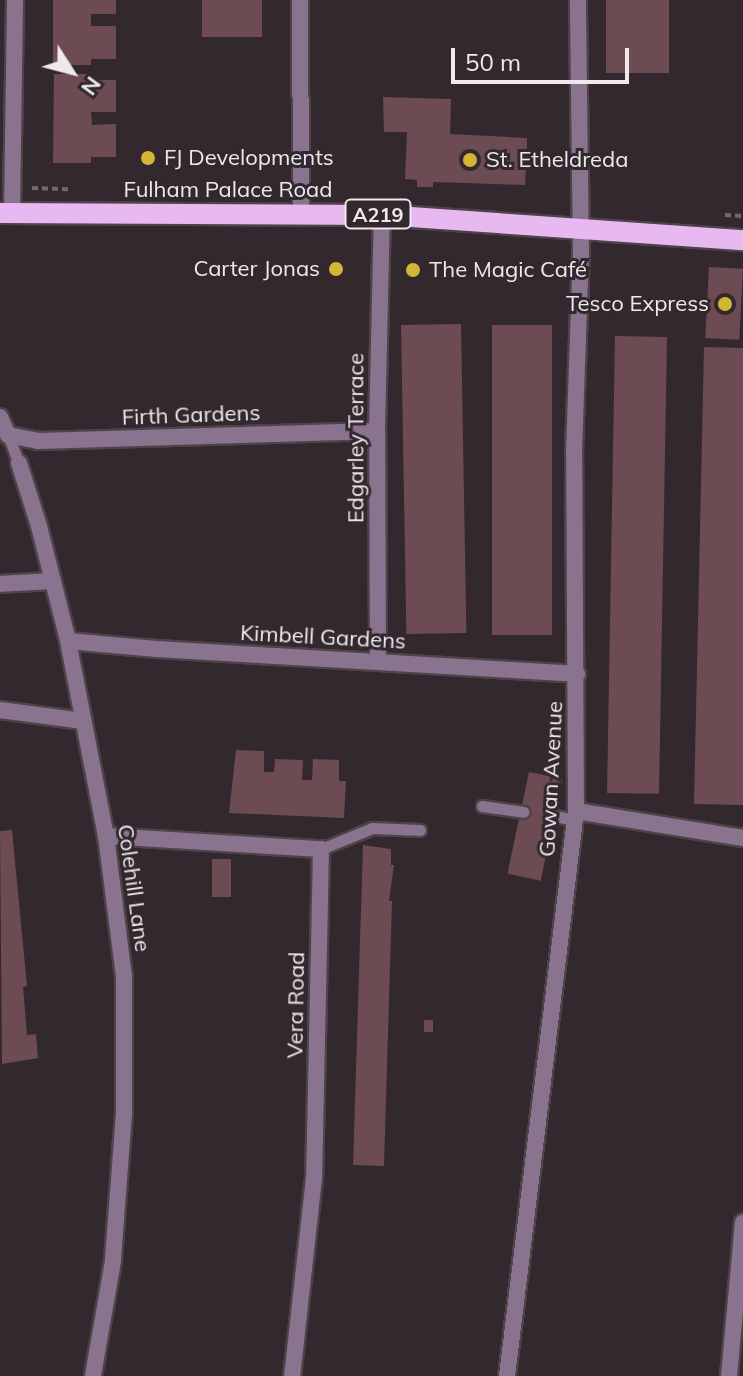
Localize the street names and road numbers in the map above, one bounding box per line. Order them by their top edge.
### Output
street label: Fulham Palace Road [124,177,332,203]
road number: A219 [344,198,412,230]
street label: Edgarley Terrace [343,353,369,523]
street label: Firth Gardens [121,399,261,431]
street label: Kimbell Gardens [239,619,407,655]
street label: Gowan Avenue [534,700,568,858]
street label: Colehill Lane [112,823,156,953]
street label: Vera Road [282,951,310,1059]

